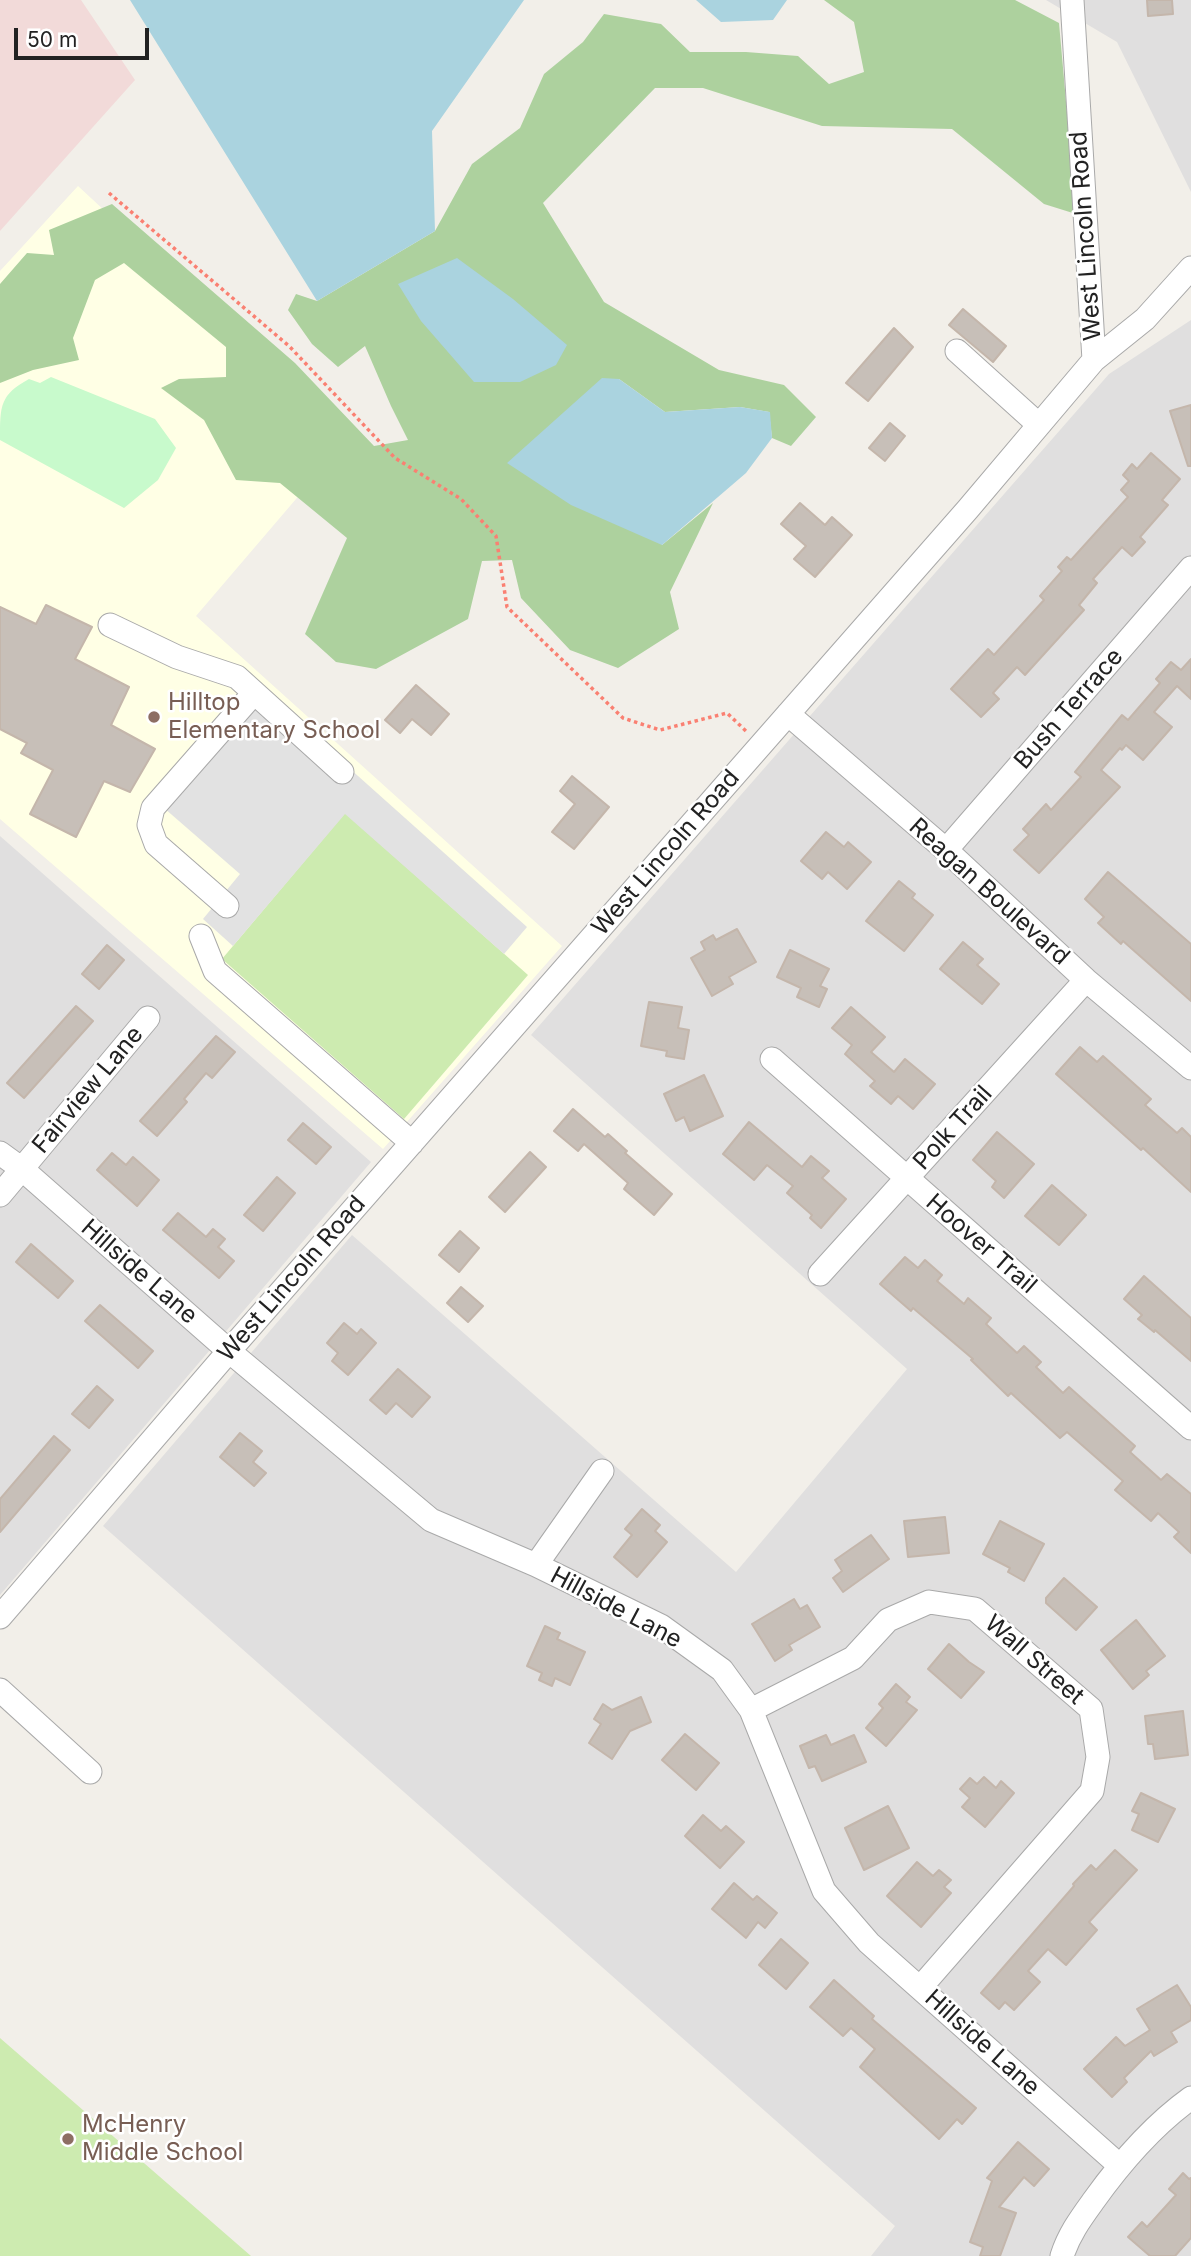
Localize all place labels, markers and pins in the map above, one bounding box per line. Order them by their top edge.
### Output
place label: Hilltop Elementary School [168,689,380,745]
marker: Hilltop Elementary School [146,709,162,725]
place label: McHenry Middle School [82,2111,243,2167]
marker: McHenry Middle School [60,2131,76,2147]

